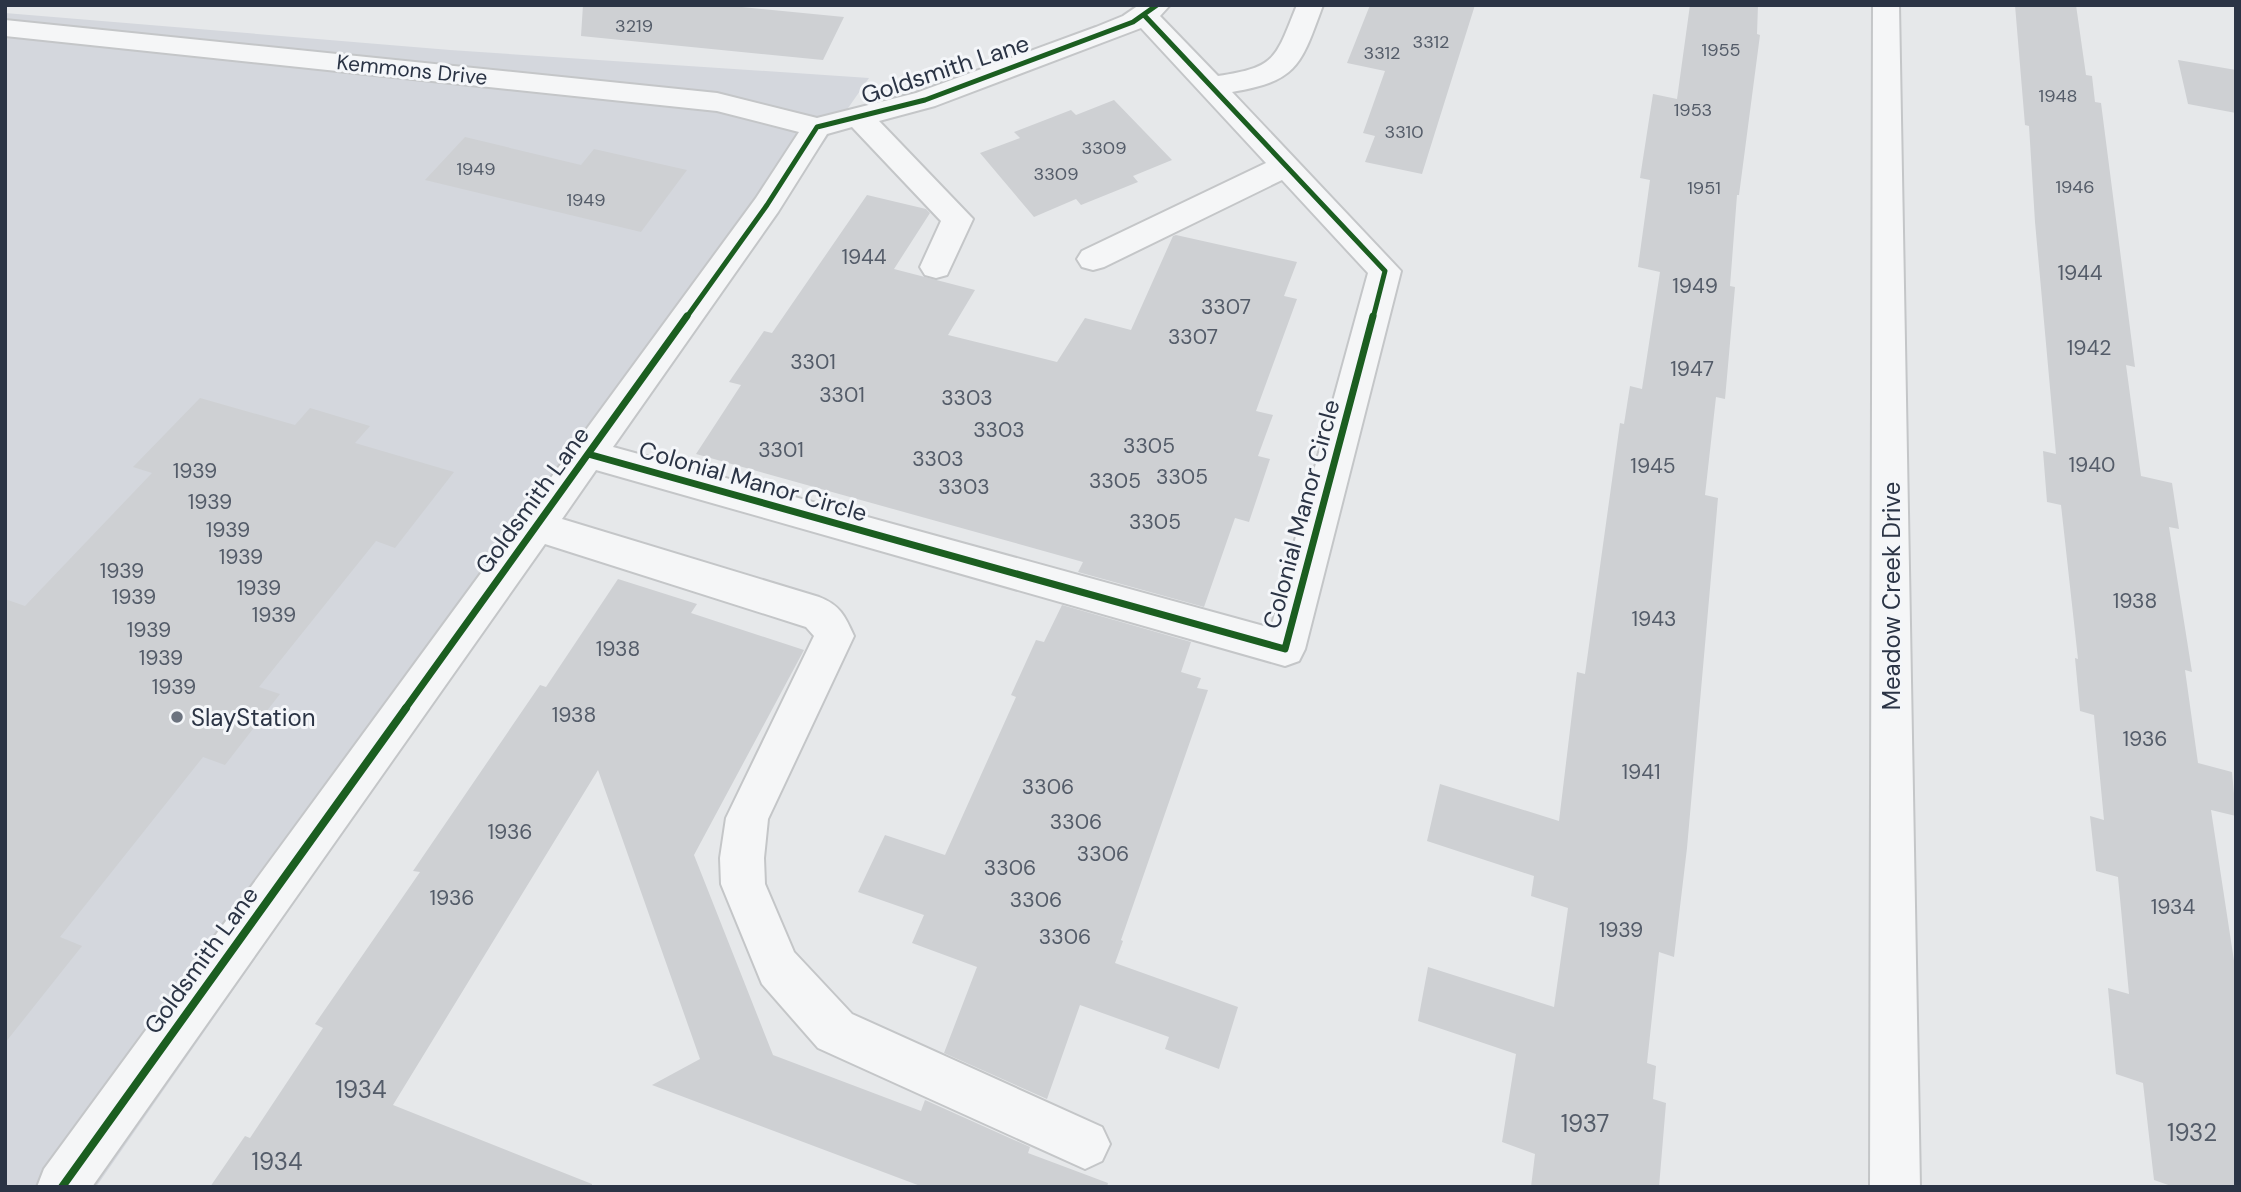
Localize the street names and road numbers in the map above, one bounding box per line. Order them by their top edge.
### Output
street label: Goldsmith Lane [857,27,1033,111]
street label: Kemmons Drive [335,48,489,92]
street label: Colonial Manor Circle [1255,396,1347,632]
street label: Goldsmith Lane [468,420,596,580]
street label: Colonial Manor Circle [635,434,871,528]
street label: Meadow Creek Drive [1876,482,1907,710]
street label: Goldsmith Lane [137,880,265,1040]

